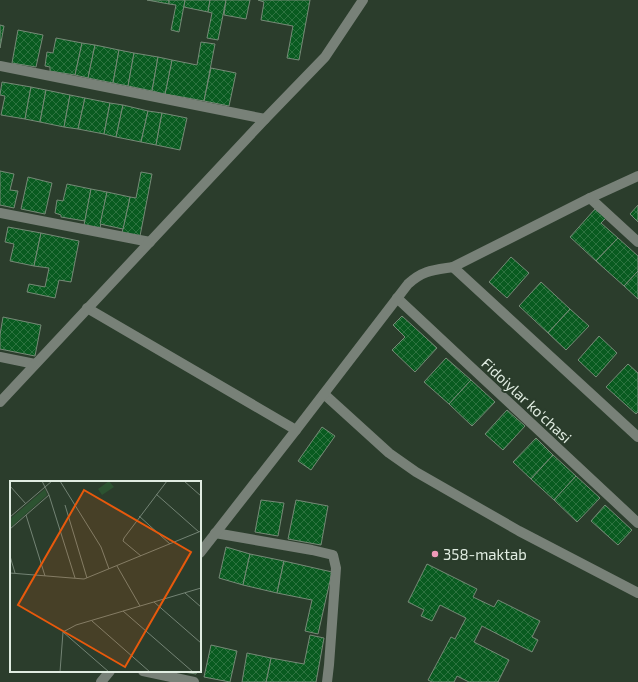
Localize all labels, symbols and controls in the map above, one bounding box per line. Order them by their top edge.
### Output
street label: Fidoiylar ko'chasi [478,354,576,446]
inset map [10,481,201,672]
place label: 358-maktab [443,545,527,563]
marker: 358-maktab [430,549,440,559]

